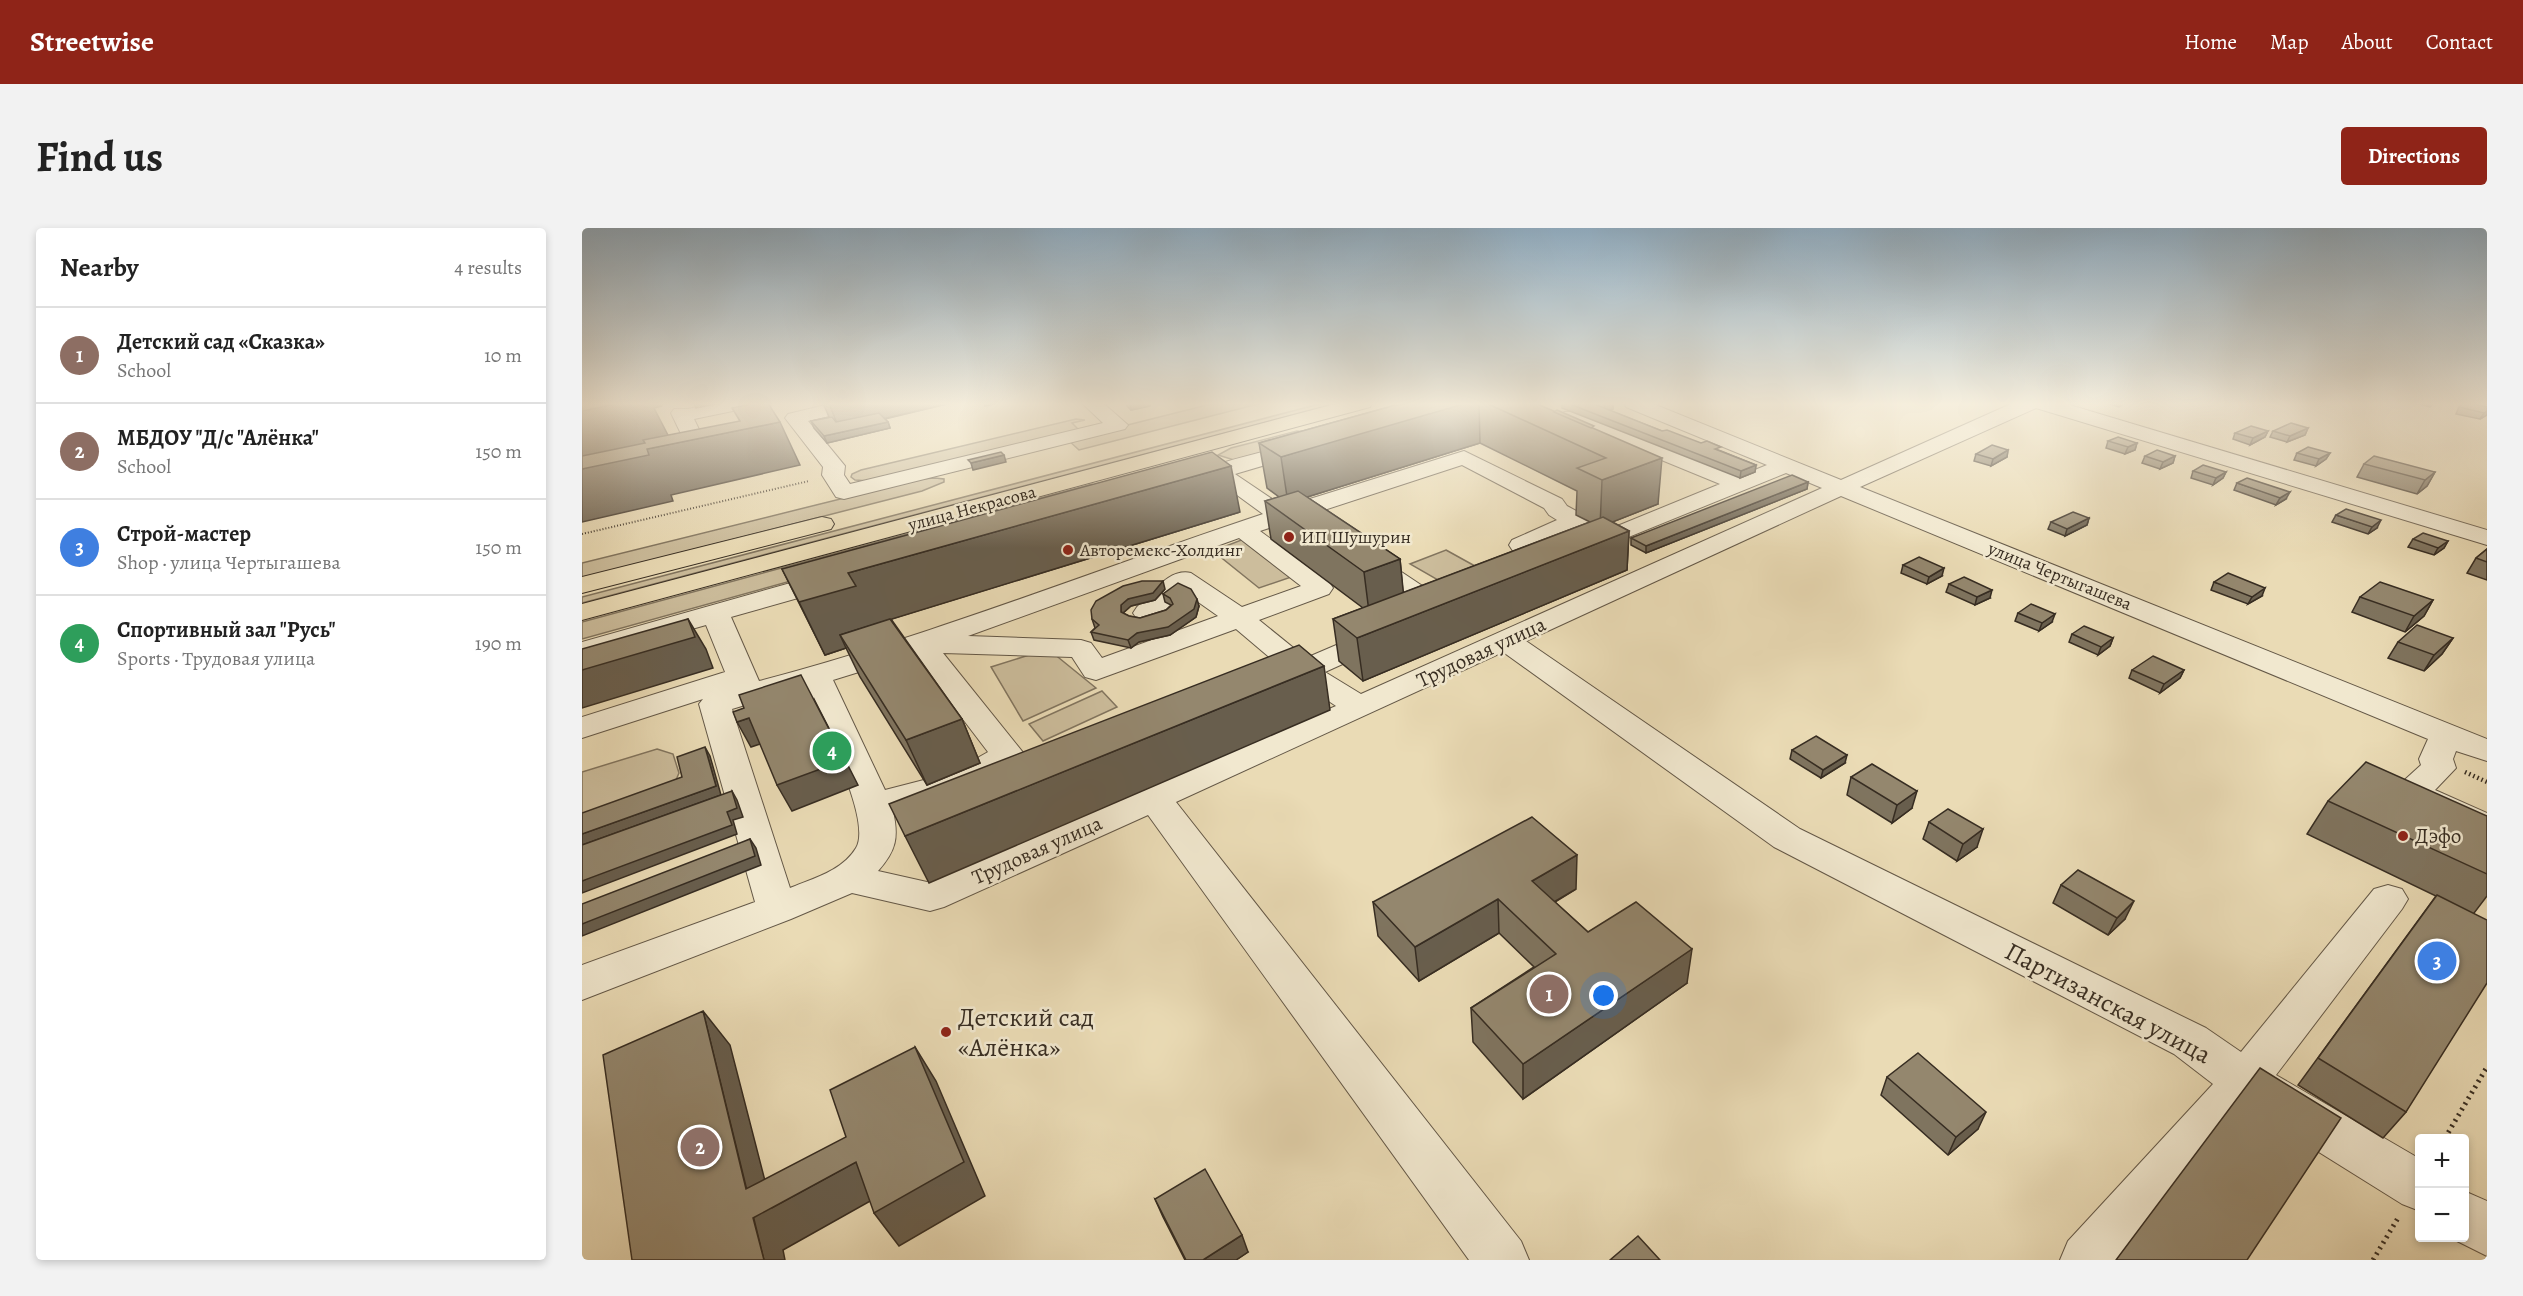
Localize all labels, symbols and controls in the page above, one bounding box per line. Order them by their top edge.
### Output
text: Streetwise [30,23,154,61]
text: Home [2184,28,2237,56]
text: Map [2270,28,2308,56]
text: About [2341,28,2393,56]
text: Contact [2426,28,2493,56]
button: Directions [2341,127,2487,185]
text: Find us [36,128,163,185]
text: Nearby [60,250,139,285]
text: 4 results [454,254,522,281]
text: Детский сад «Сказка» [117,327,325,357]
text: 1 [76,342,83,369]
text: 10 m [484,342,522,369]
text: School [117,357,171,384]
text: МБДОУ "Д/с "Алёнка" [117,423,319,453]
text: 2 [75,438,84,465]
text: 150 m [475,438,522,465]
text: School [117,453,171,480]
street label: улица Некрасова [904,479,1039,537]
text: Строй-мастер [117,519,251,549]
place label: ИП Шушурин [1301,525,1411,549]
marker: ИП Шушурин [1282,530,1296,544]
text: 3 [75,534,84,561]
text: 150 m [475,534,522,561]
street label: улица Чертыгашева [1984,536,2136,616]
place label: Авторемекс-Холдинг [1079,538,1243,562]
marker: Авторемекс-Холдинг [1061,543,1075,557]
text: Shop · улица Чертыгашева [117,549,341,576]
street label: Трудовая улица [1412,610,1550,694]
text: Спортивный зал "Русь" [117,615,335,645]
text: 4 [75,630,84,657]
text: 190 m [475,630,522,657]
text: Sports · Трудовая улица [117,645,315,672]
pin: 4 [812,728,852,774]
street label: Трудовая улица [968,809,1107,891]
place label: Дэфо [2415,822,2461,850]
marker: Дэфо [2396,829,2410,843]
street label: Партизанская улица [1999,934,2217,1072]
pin: 3 [2418,938,2456,984]
pin: 1 [1530,972,1568,1017]
your location [1589,981,1618,1010]
place label: Детский сад «Алёнка» [958,1000,1094,1065]
marker: Детский сад «Алёнка» [939,1025,953,1039]
pin: 2 [680,1124,720,1170]
map controls [2415,1134,2469,1242]
button: + [2415,1134,2469,1188]
button: − [2415,1188,2469,1242]

